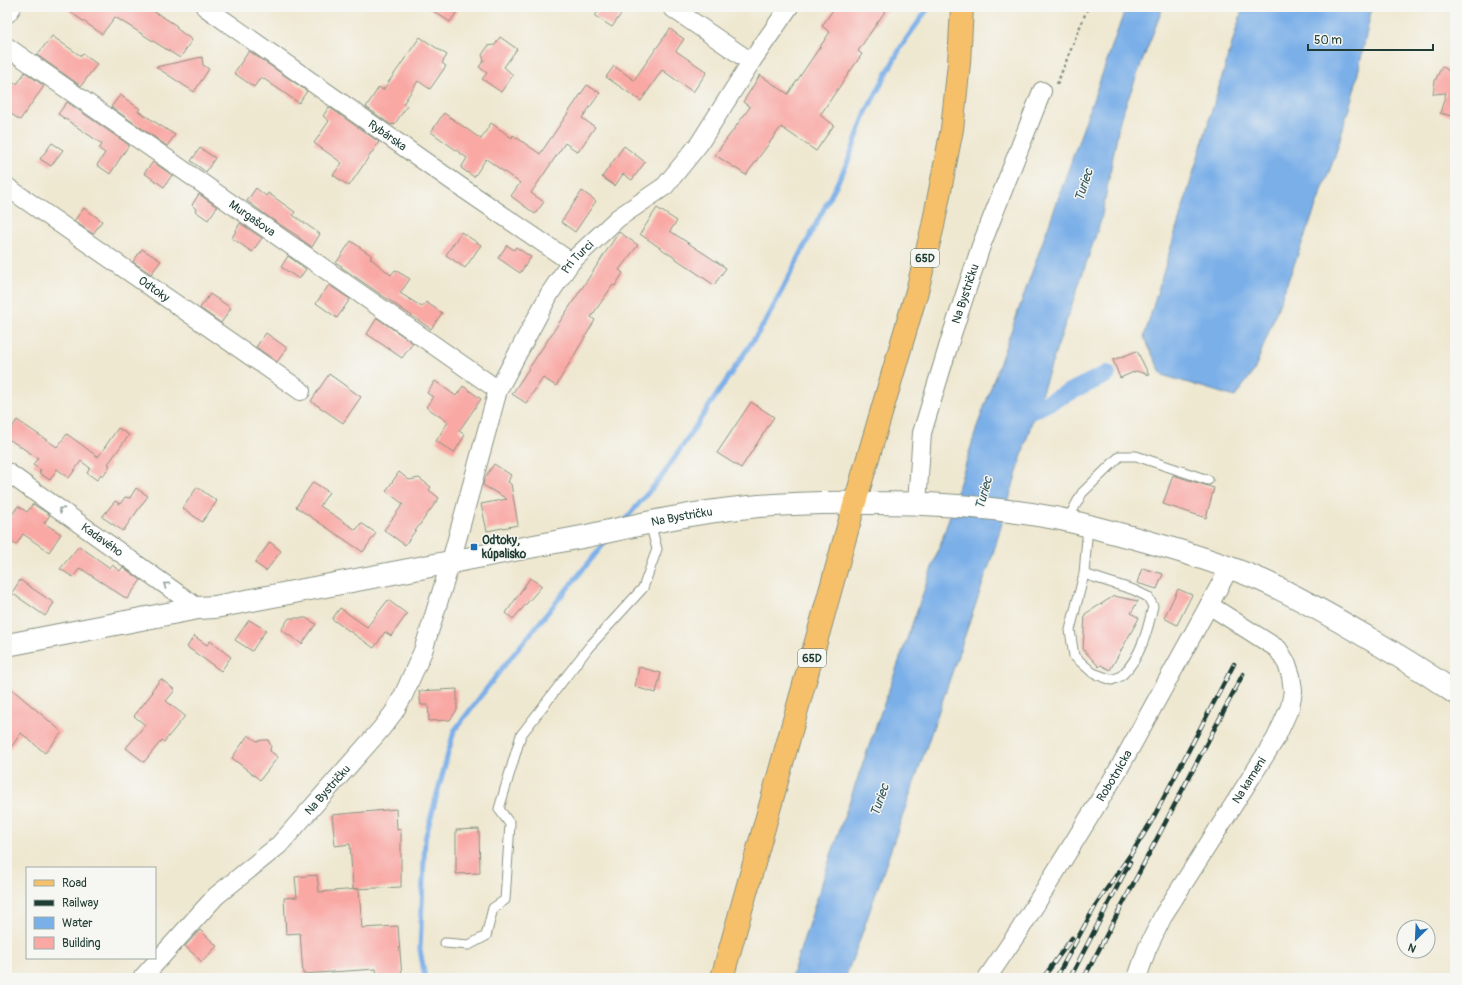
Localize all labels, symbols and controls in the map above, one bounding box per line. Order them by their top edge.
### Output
scale bar [1308,26,1433,52]
text: 50 m [1314,33,1342,48]
street label: Rybárska [365,117,410,154]
water label: Turiec [1071,165,1097,203]
street label: Murgašova [226,197,279,240]
street label: Pri Turci [558,237,597,276]
road number: 65D [911,249,939,267]
street label: Na Bystričku [948,262,982,326]
street label: Odtoky [135,273,173,305]
water label: Turiec [972,473,997,511]
street label: Na Bystričku [650,504,713,530]
one-way arrow [58,508,65,515]
street label: Kadavého [78,520,127,560]
place label: Odtoky, kúpalisko [481,533,527,562]
marker: Odtoky, kúpalisko [469,542,479,552]
one-way arrow [164,583,171,590]
road number: 65D [798,649,826,667]
street label: Robotnícka [1093,747,1135,804]
street label: Na kameni [1229,754,1269,806]
street label: Na Bystričku [301,762,354,818]
water label: Turiec [867,780,893,818]
legend [26,867,156,959]
text: Road [62,876,87,891]
text: Railway [62,896,98,911]
text: Water [62,916,93,931]
north arrow [1396,919,1436,959]
text: Building [62,936,101,951]
text: N [1406,940,1418,955]

